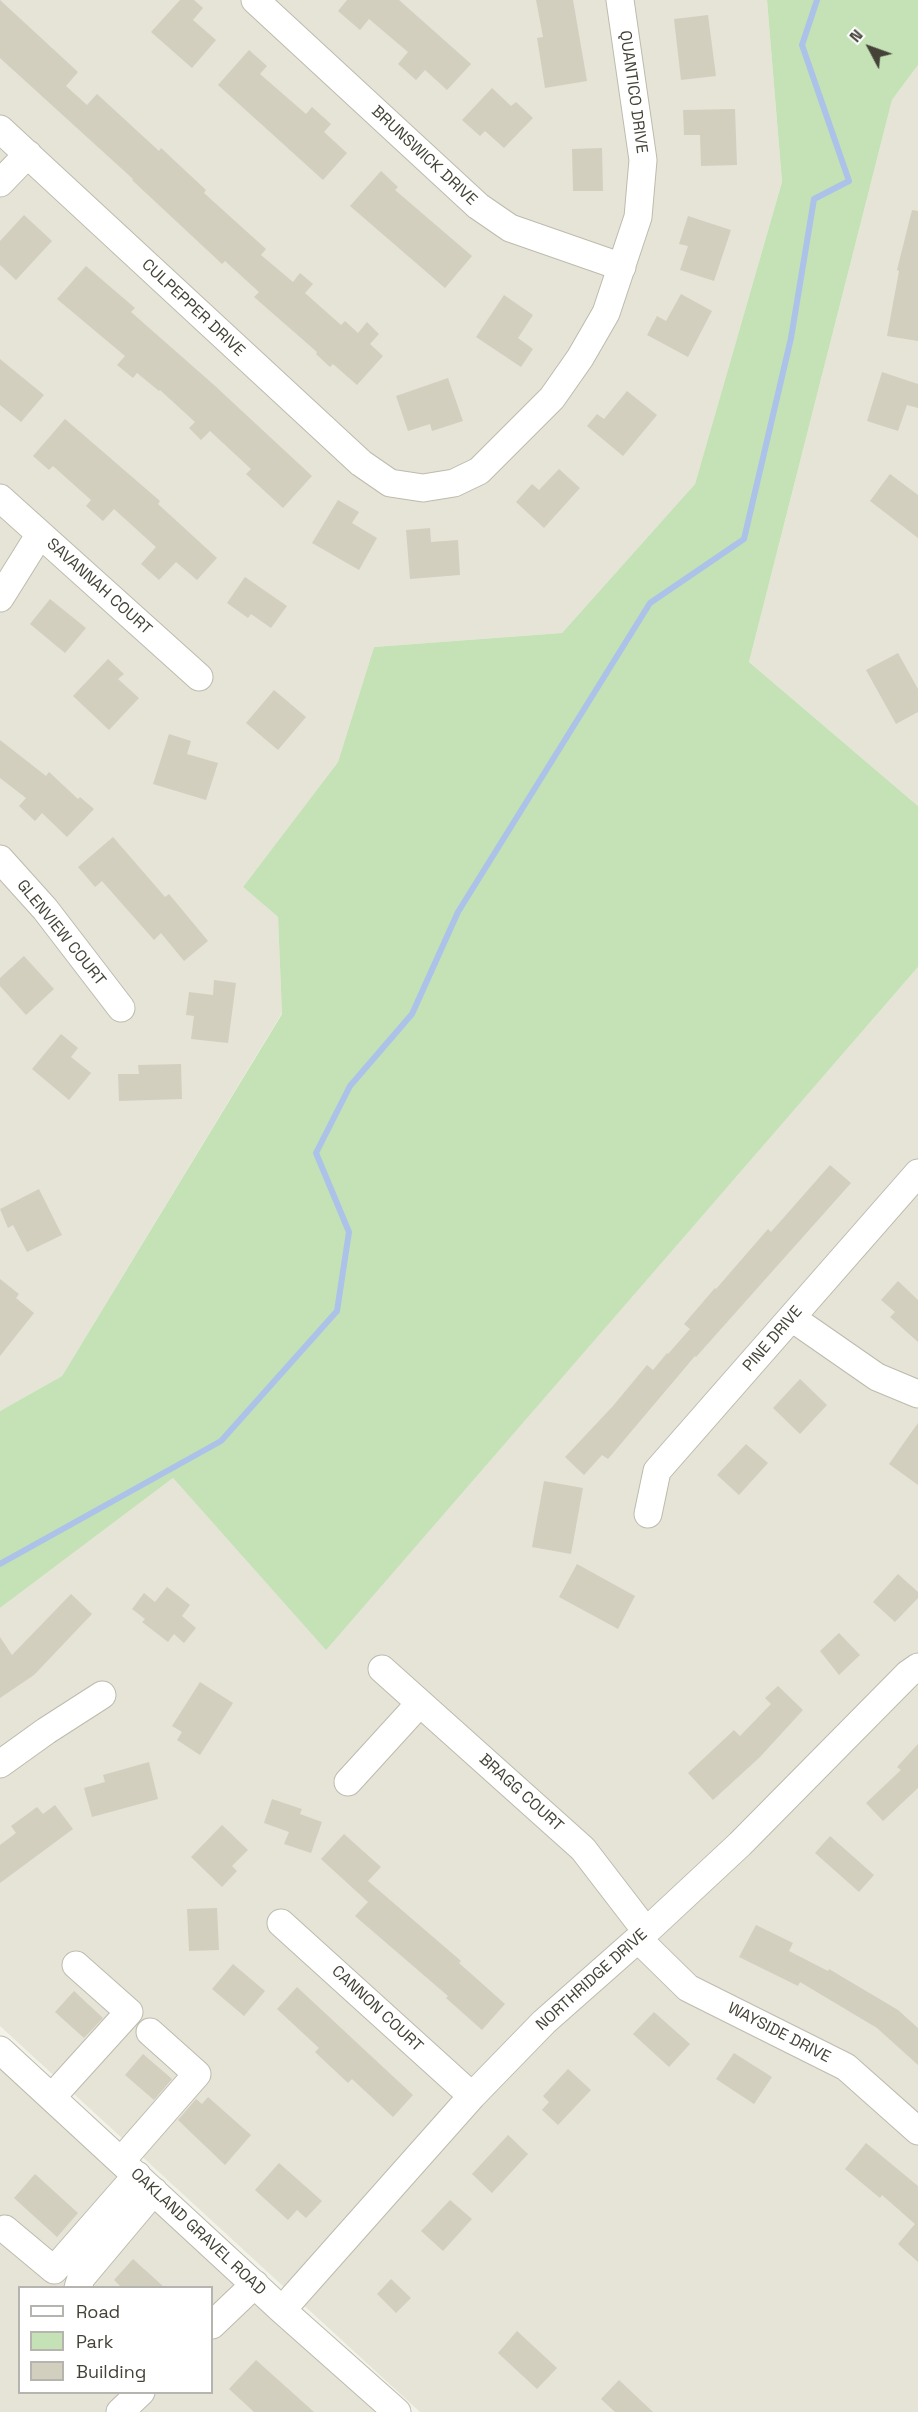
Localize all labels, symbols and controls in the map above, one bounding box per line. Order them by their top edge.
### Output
north arrow [840,18,900,78]
text: N [845,25,867,47]
street label: QUANTICO DRIVE [615,29,651,155]
street label: BRUNSWICK DRIVE [367,102,481,210]
street label: CULPEPPER DRIVE [137,255,249,361]
street label: SAVANNAH COURT [42,535,156,639]
street label: GLENVIEW COURT [12,876,110,990]
street label: PINE DRIVE [739,1302,807,1376]
street label: BRAGG COURT [475,1750,567,1836]
street label: NORTHRIDGE DRIVE [532,1925,652,2035]
street label: CANNON COURT [327,1962,427,2056]
street label: WAYSIDE DRIVE [724,1999,834,2067]
street label: OAKLAND GRAVEL ROAD [127,2164,269,2300]
legend [18,2286,213,2394]
text: Road [76,2300,120,2323]
text: Park [76,2330,113,2353]
text: Building [76,2360,146,2383]

